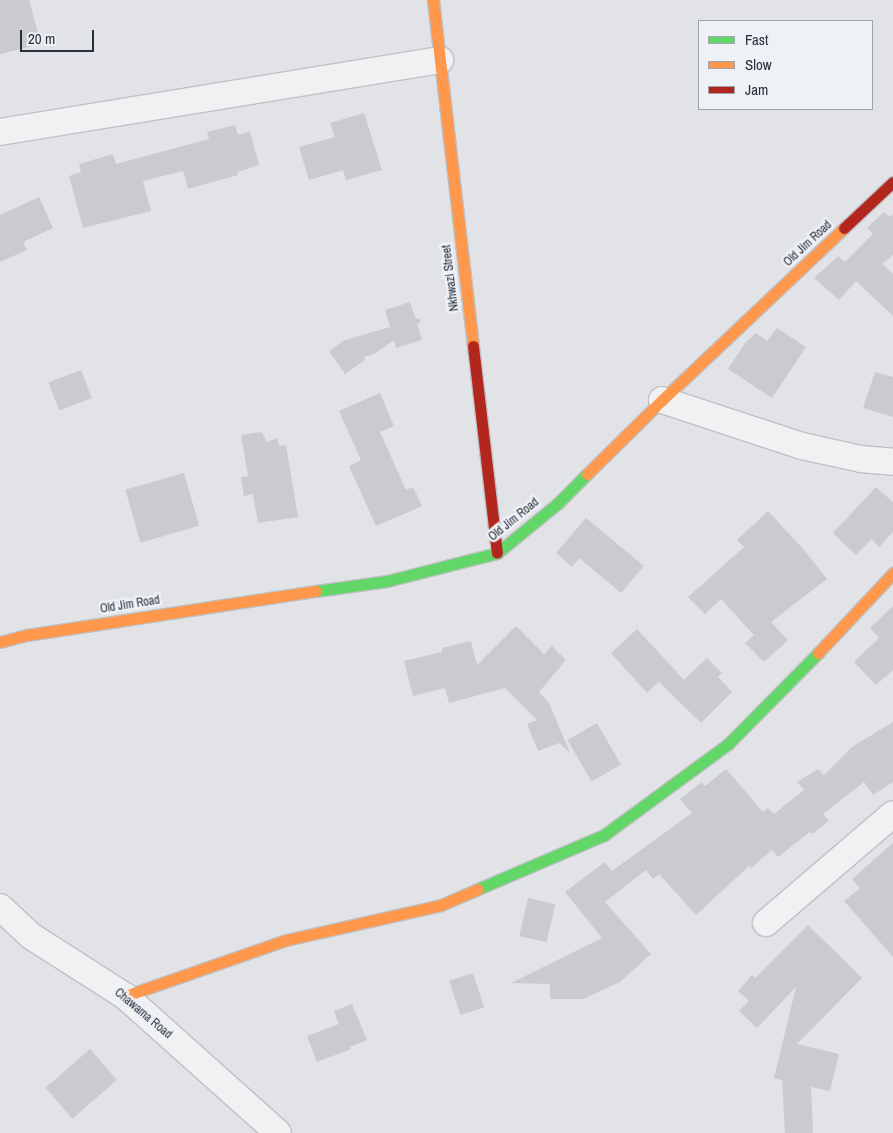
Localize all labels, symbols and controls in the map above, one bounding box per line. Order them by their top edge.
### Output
scale bar [22,20,96,52]
legend [698,20,873,110]
text: 20 m [28,28,55,49]
text: Fast [745,29,768,50]
text: Slow [745,54,772,75]
text: Jam [745,79,768,100]
street label: Old Jim Road [781,218,835,270]
street label: Nkhwazi Street [440,244,462,312]
street label: Old Jim Road [486,495,542,545]
street label: Old Jim Road [99,593,161,617]
street label: Chawama Road [111,986,175,1042]

